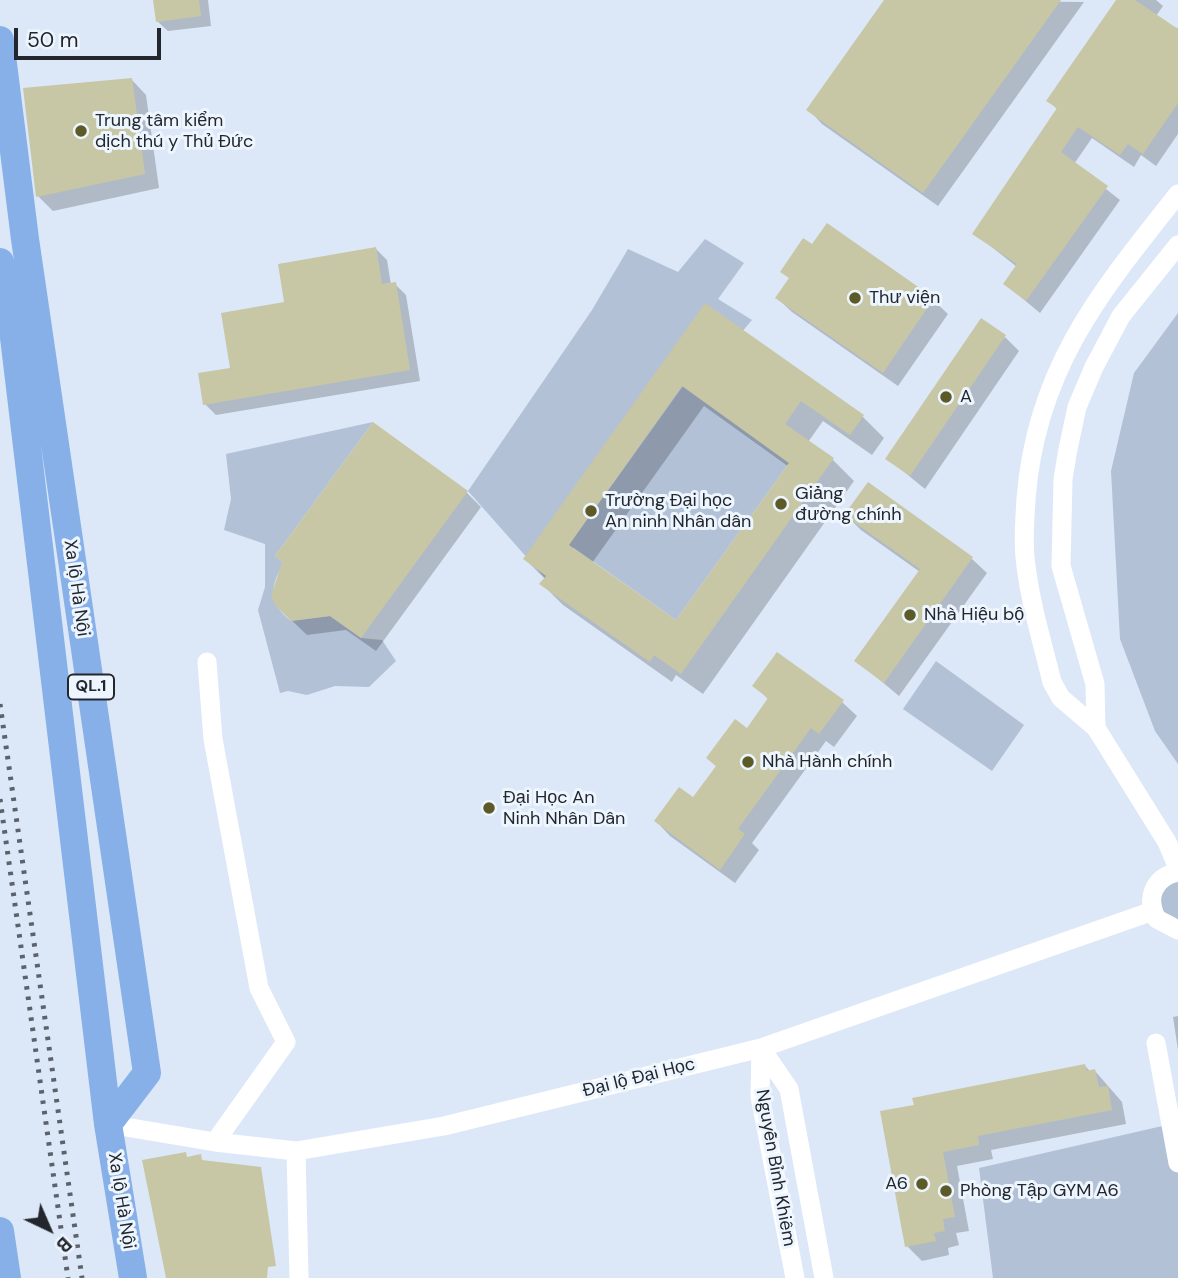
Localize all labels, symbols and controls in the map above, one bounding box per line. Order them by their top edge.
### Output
scale bar [18,14,164,58]
text: 50 m [27,26,78,54]
place label: Trung tâm kiểm dịch thú y Thủ Đức [95,110,253,152]
marker: Trung tâm kiểm dịch thú y Thủ Đức [73,123,89,139]
place label: Thư viện [869,287,940,309]
marker: Thư viện [847,290,863,306]
place label: A [960,386,972,408]
marker: A [938,389,954,405]
place label: Giảng đường chính [795,483,902,526]
place label: Trường Đại học An ninh Nhân dân [605,490,751,532]
marker: Giảng đường chính [773,496,789,512]
marker: Trường Đại học An ninh Nhân dân [583,503,599,519]
street label: Xa lộ Hà Nội [59,538,93,638]
place label: Nhà Hiệu bộ [924,604,1024,626]
marker: Nhà Hiệu bộ [902,607,918,623]
road number: QL.1 [68,674,114,700]
place label: Nhà Hành chính [762,751,892,773]
marker: Nhà Hành chính [740,754,756,770]
place label: Đại Học An Ninh Nhân Dân [503,787,625,830]
marker: Đại Học An Ninh Nhân Dân [481,800,497,816]
street label: Đại lộ Đại Học [581,1054,697,1102]
street label: Nguyễn Bỉnh Khiêm [751,1088,799,1248]
street label: Xa lộ Hà Nội [103,1151,139,1251]
place label: A6 [885,1173,908,1195]
marker: A6 [914,1176,930,1192]
place label: Phòng Tập GYM A6 [960,1180,1119,1202]
marker: Phòng Tập GYM A6 [938,1183,954,1199]
north arrow [14,1194,84,1264]
text: B [51,1231,77,1258]

